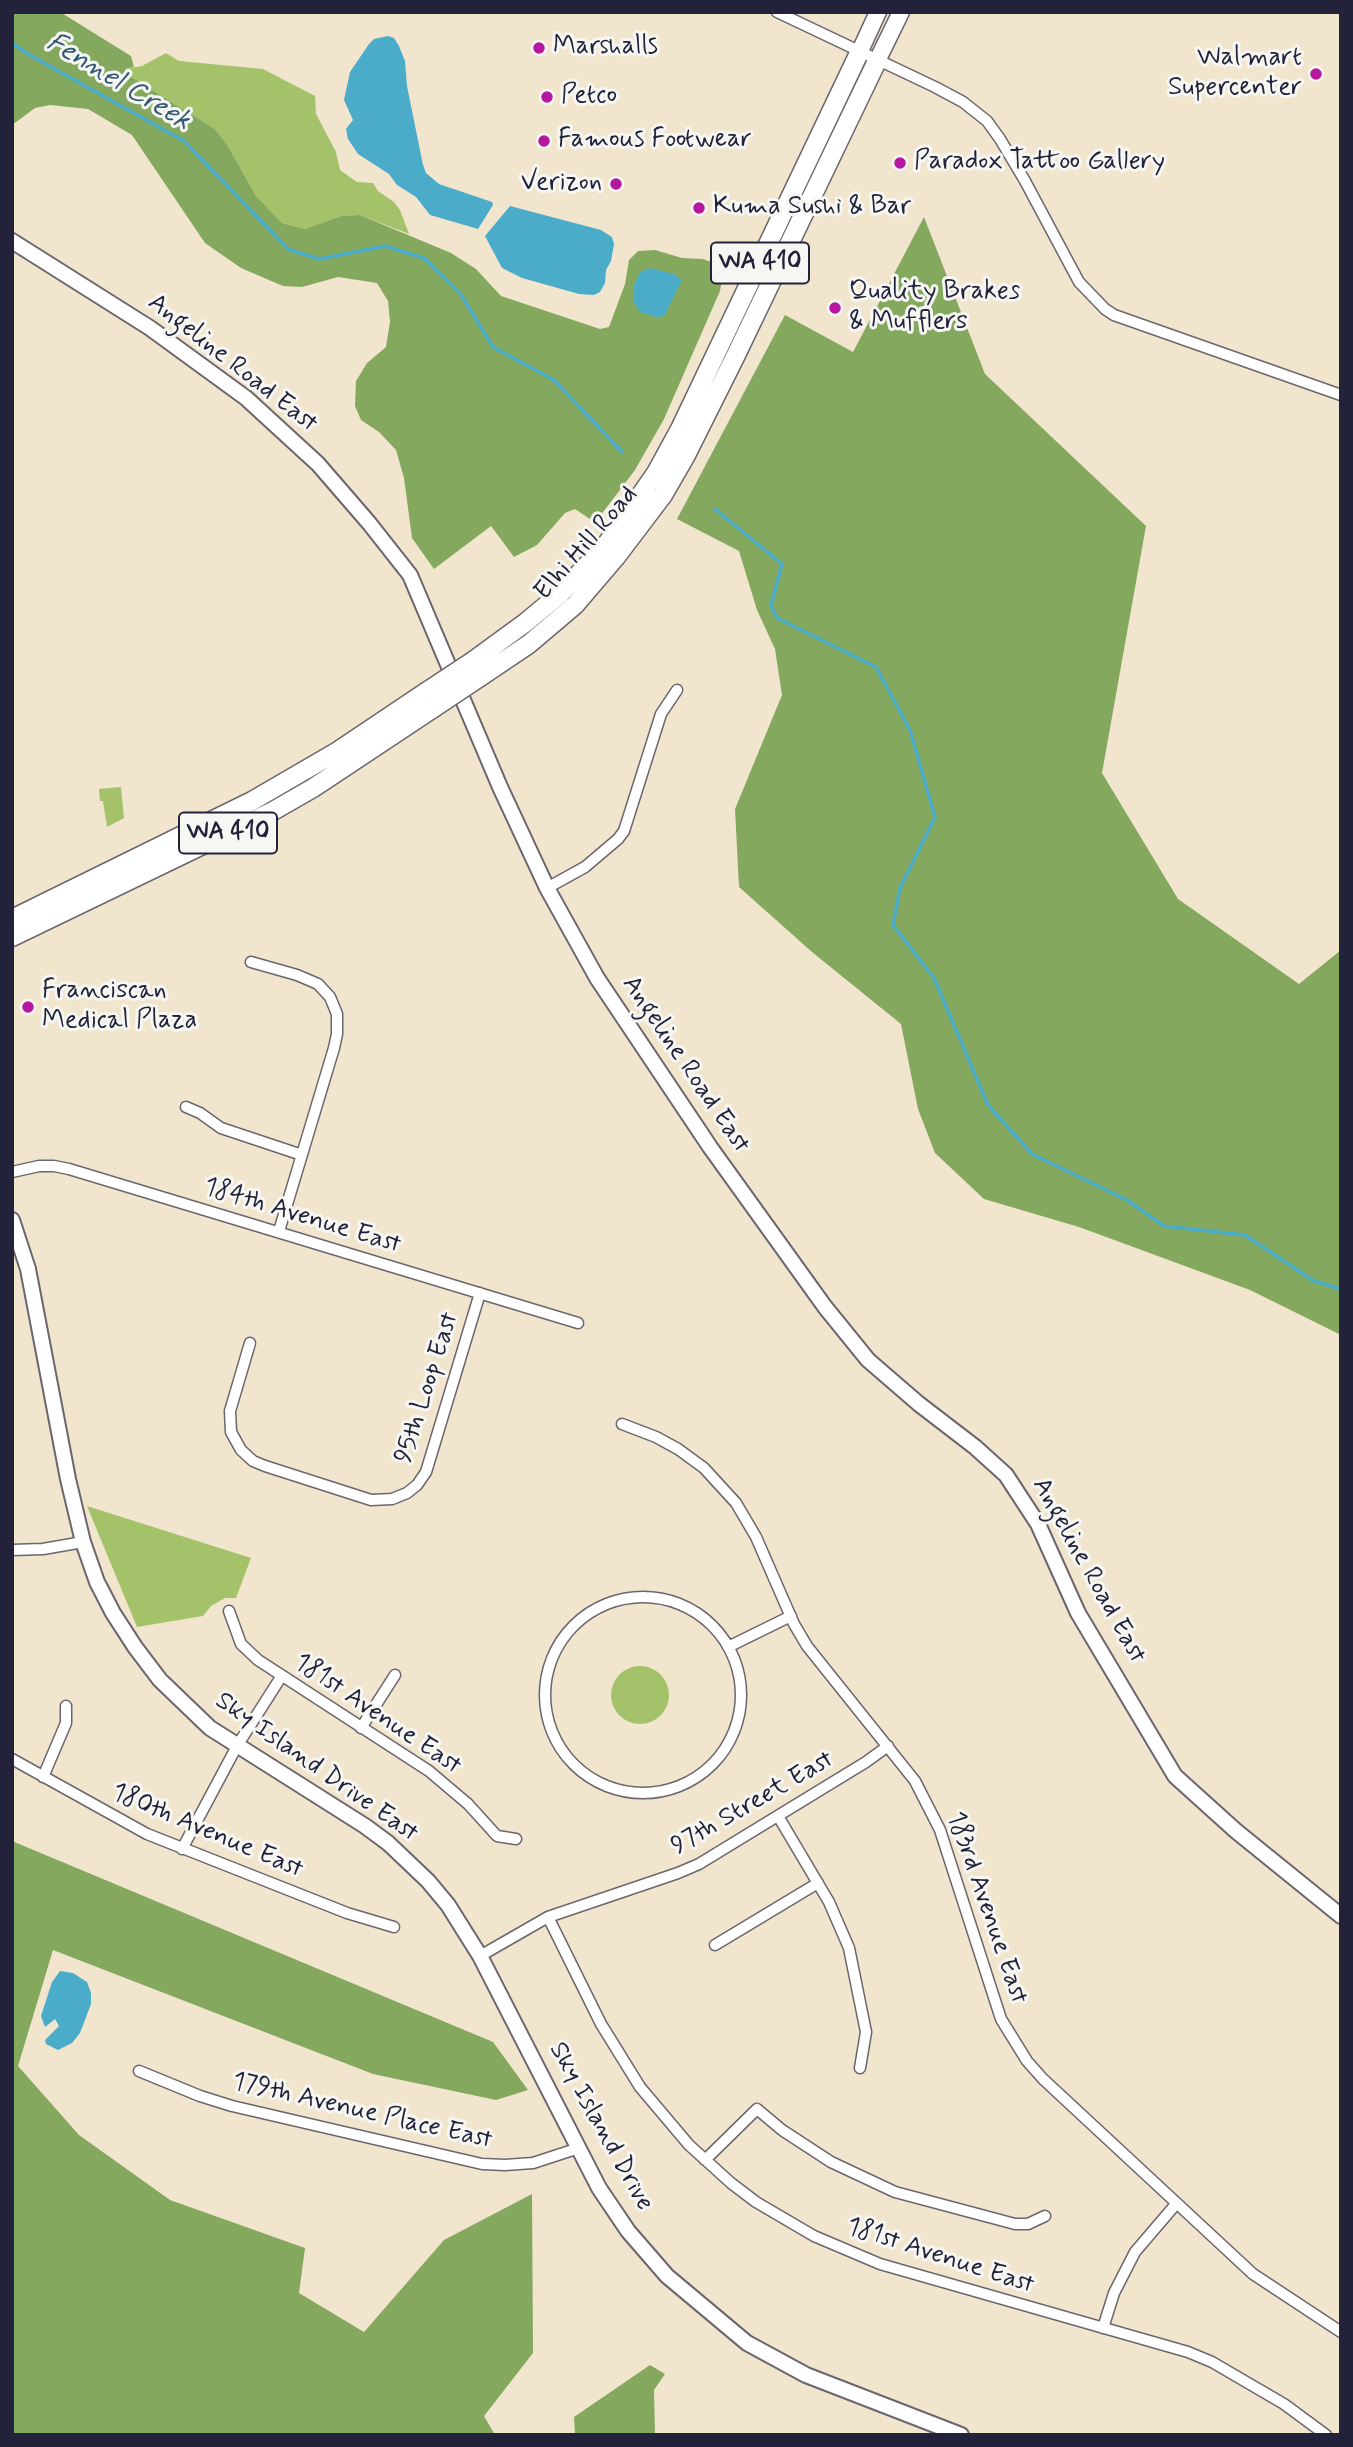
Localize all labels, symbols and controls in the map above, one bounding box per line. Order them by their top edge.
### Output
water label: Fennel Creek [40,27,196,139]
place label: Marshalls [553,32,658,64]
marker: Marshalls [531,40,547,56]
place label: Walmart Supercenter [1168,43,1302,104]
marker: Walmart Supercenter [1308,66,1324,82]
place label: Petco [561,81,617,113]
marker: Petco [539,89,555,105]
place label: Famous Footwear [558,125,752,157]
marker: Famous Footwear [536,133,552,149]
place label: Paradox Tattoo Gallery [914,147,1165,179]
marker: Paradox Tattoo Gallery [892,155,908,171]
place label: Verizon [521,168,602,200]
marker: Verizon [608,176,624,192]
place label: Kuma Sushi & Bar [713,192,911,224]
marker: Kuma Sushi & Bar [691,200,707,216]
road number: WA 410 [711,242,809,284]
place label: Quality Brakes & Mufflers [849,277,1020,338]
street label: Angeline Road East [141,288,323,440]
marker: Quality Brakes & Mufflers [827,300,843,316]
street label: Elhi Hill Road [529,480,645,608]
road number: WA 410 [179,812,277,854]
street label: Angeline Road East [614,970,756,1160]
place label: Franciscan Medical Plaza [42,976,197,1038]
marker: Franciscan Medical Plaza [20,999,36,1015]
street label: 184th Avenue East [200,1172,404,1262]
street label: 95th Loop East [389,1309,467,1467]
street label: Angeline Road East [1024,1473,1152,1669]
street label: 181st Avenue East [287,1647,467,1783]
street label: Sky Island Drive East [208,1686,424,1850]
street label: 97th Street East [666,1745,840,1863]
street label: 180th Avenue East [107,1778,307,1886]
street label: 183rd Avenue East [938,1808,1034,2008]
street label: Sky Island Drive [541,2037,659,2217]
street label: 179th Avenue Place East [229,2067,495,2157]
street label: 181st Avenue East [842,2212,1038,2302]

